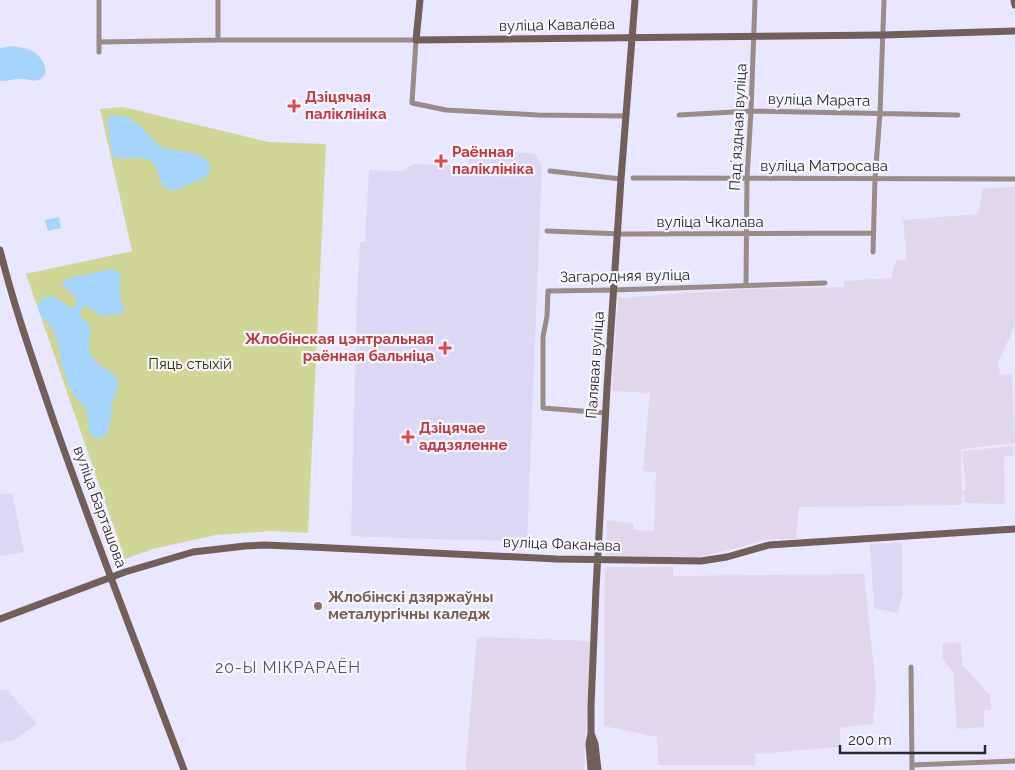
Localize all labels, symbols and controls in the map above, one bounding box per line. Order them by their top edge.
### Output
street label: вуліца Кавалёва [499,15,615,35]
street label: Падʼяздная вуліца [726,63,750,191]
place label: Дзіцячая паліклініка [305,88,387,123]
street label: вуліца Марата [768,90,870,110]
marker: Дзіцячая паліклініка [287,99,301,113]
place label: Раённая паліклініка [452,143,534,178]
marker: Раённая паліклініка [434,154,448,168]
street label: вуліца Матросава [760,157,888,175]
street label: вуліца Чкалава [656,213,764,231]
street label: Загародняя вуліца [560,266,690,286]
street label: Палявая вуліца [582,311,608,419]
place label: Жлобінская цэнтральная раённая бальніца [245,330,434,365]
marker: Жлобінская цэнтральная раённая бальніца [438,341,452,355]
park label: Пяць стыхій [148,355,232,373]
place label: Дзіцячае аддзяленне [419,419,507,454]
marker: Дзіцячае аддзяленне [401,430,415,444]
street label: вуліца Барташова [70,444,130,570]
street label: вуліца Факанава [503,533,621,555]
place label: Жлобінскі дзяржаўны металургічны каледж [328,588,493,623]
marker: Жлобінскі дзяржаўны металургічны каледж [312,600,324,612]
district label: 20-Ы МІКРАРАЁН [215,657,361,677]
scale bar [840,722,985,754]
text: 200 m [848,731,892,749]

